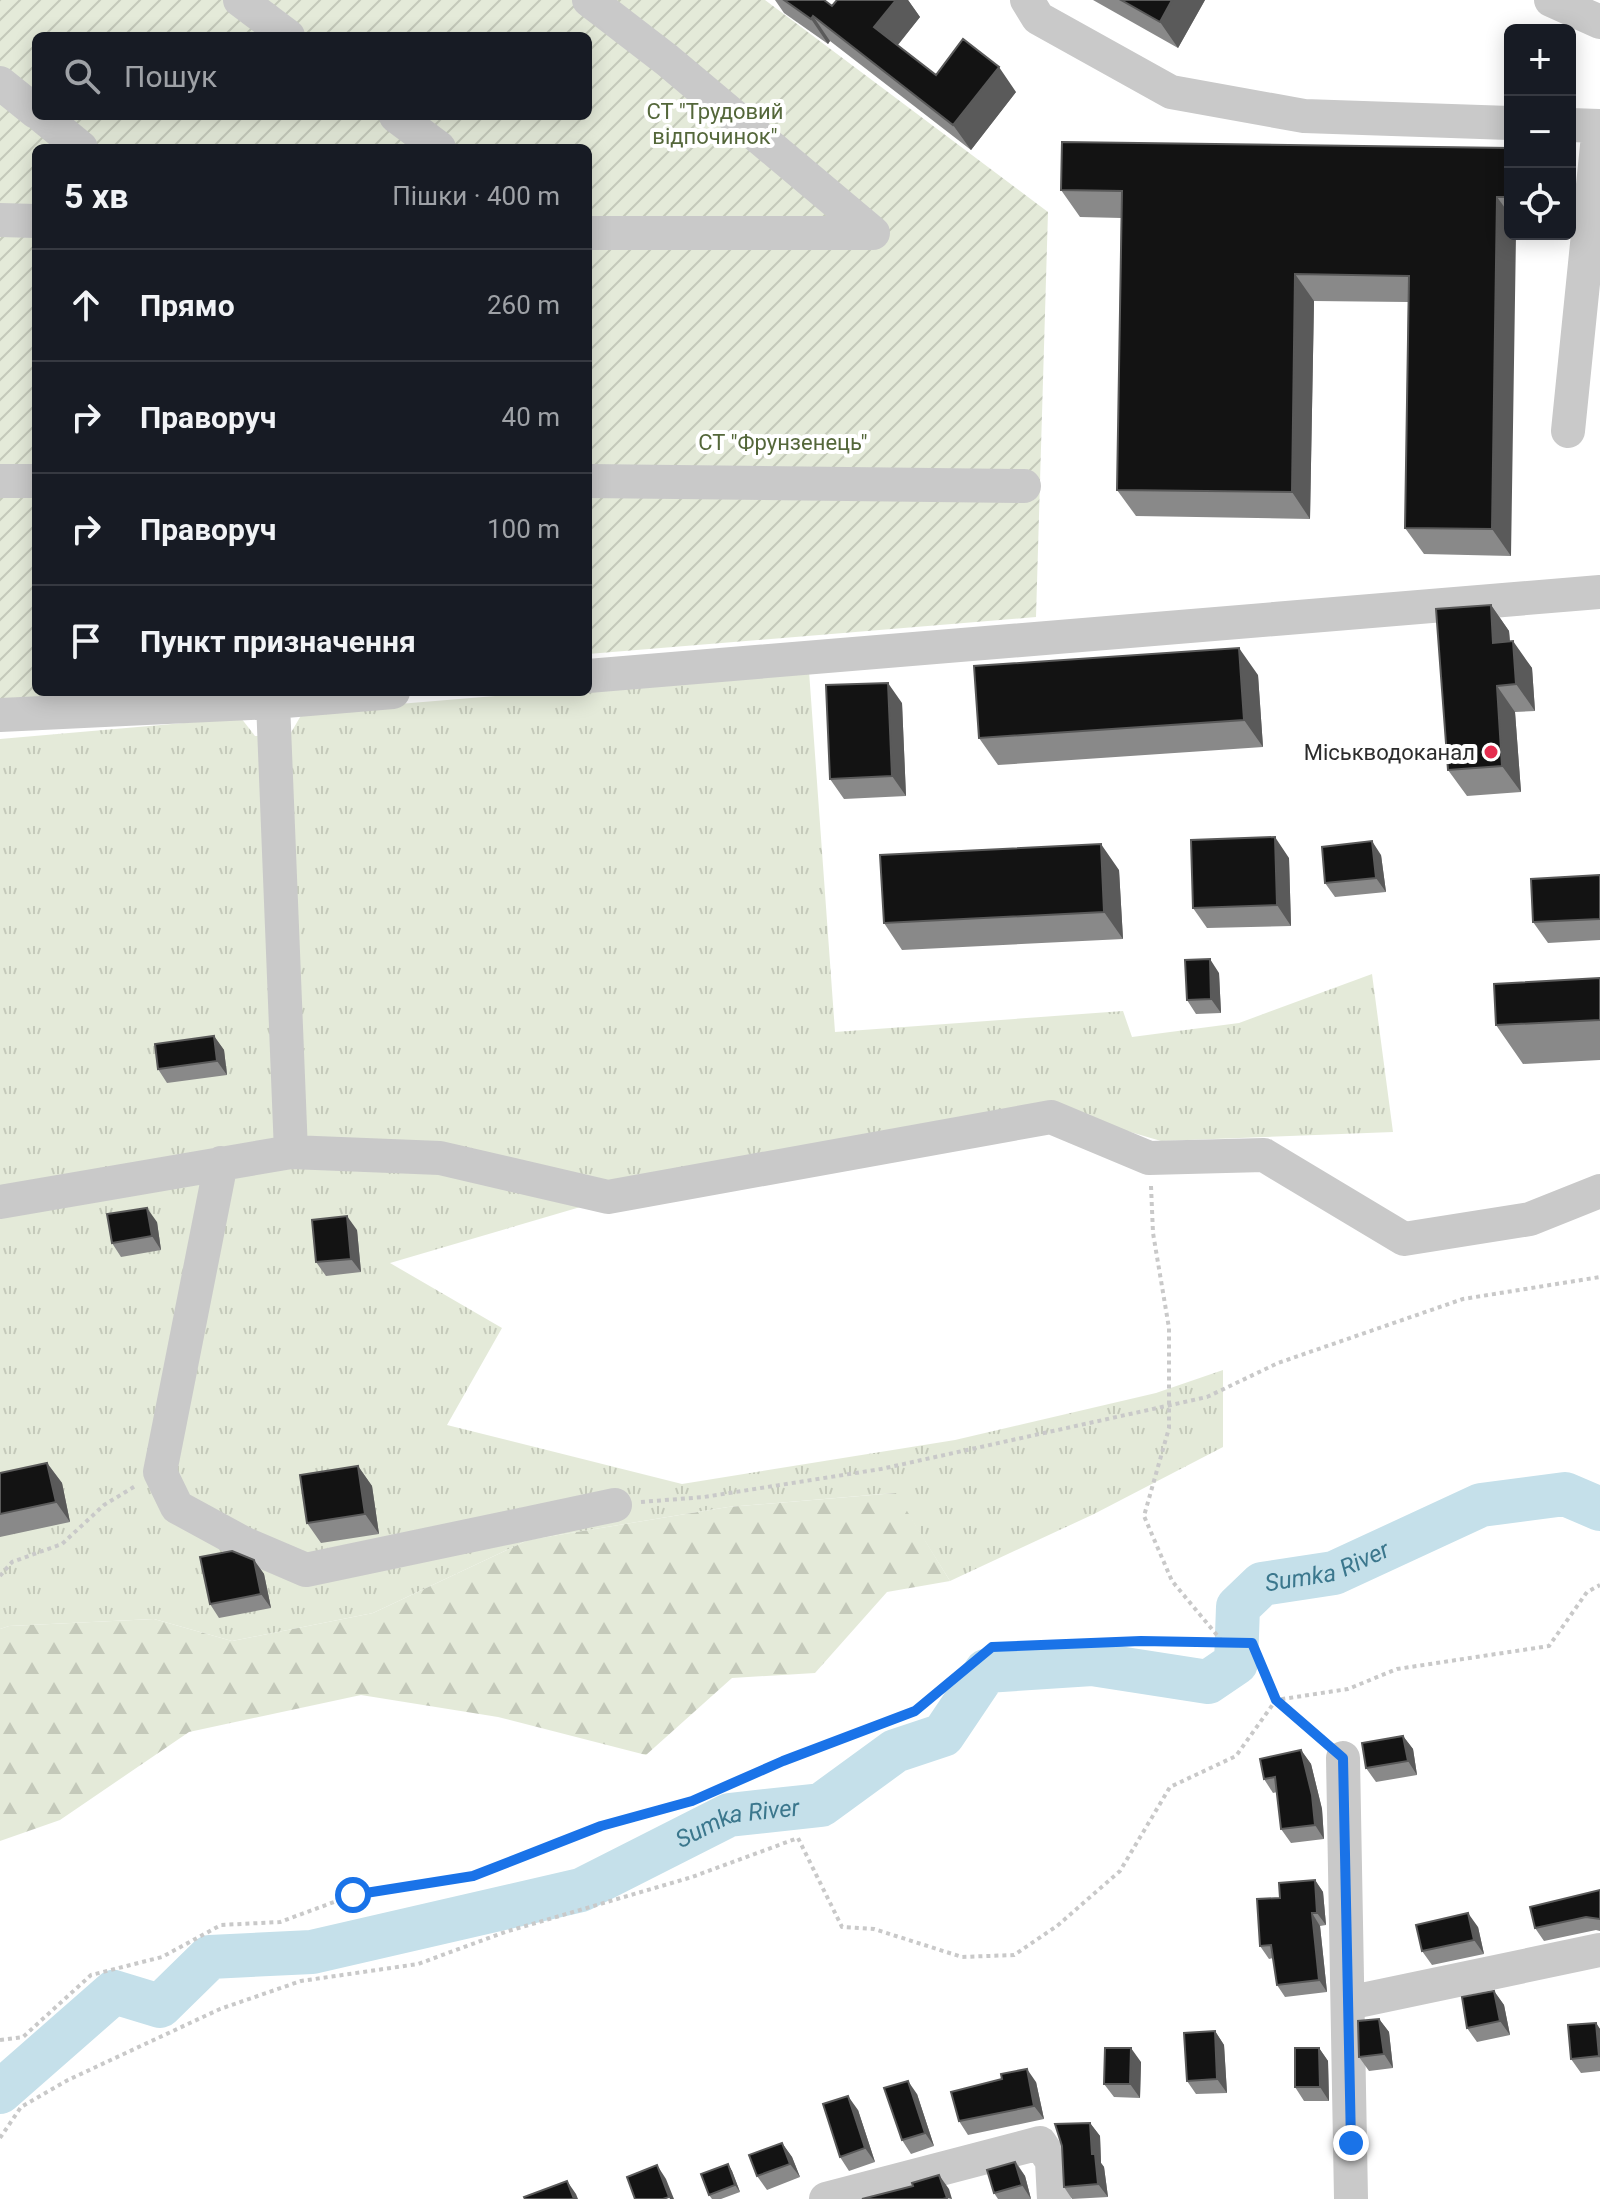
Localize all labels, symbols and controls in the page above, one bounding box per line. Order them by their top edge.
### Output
map controls [1504,24,1576,240]
button: + [1504,24,1576,96]
search box [32,32,592,120]
icon: search [60,54,104,98]
text: Пошук [124,59,217,94]
button: − [1504,96,1576,168]
park label: СТ "Трудовий відпочинок" [646,99,784,149]
button: locate [1504,168,1576,240]
text: 5 хв [64,176,128,216]
text: Пішки · 400 m [392,181,560,211]
icon: ahead [64,283,108,327]
text: Прямо [140,288,235,323]
text: 260 m [487,290,560,320]
icon: right [64,395,108,439]
text: Праворуч [140,400,276,435]
text: 40 m [502,402,560,432]
park label: СТ "Фрунзенець" [698,430,868,455]
icon: right [64,507,108,551]
text: Праворуч [140,512,276,547]
text: 100 m [487,514,560,544]
icon: arrive [64,619,108,663]
text: Пункт призначення [140,624,416,659]
place label: Міськводоканал [1304,740,1475,765]
marker: Міськводоканал [1482,743,1500,761]
water label: Sumka River [1263,1535,1395,1597]
water label: Sumka River [671,1793,802,1854]
route start [335,1877,371,1913]
route end [1333,2125,1369,2161]

